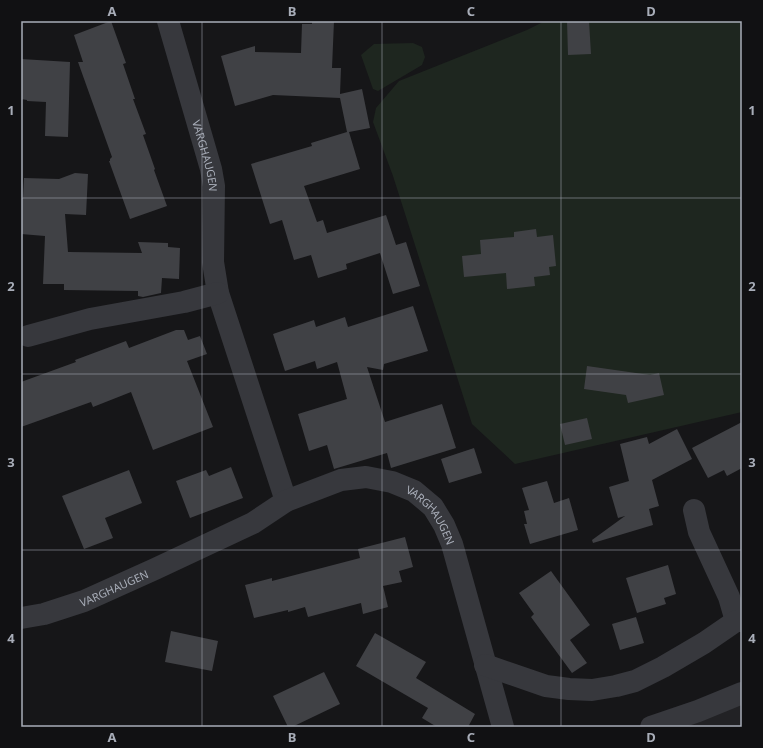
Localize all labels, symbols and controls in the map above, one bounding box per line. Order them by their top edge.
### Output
text: A [108,2,117,20]
text: B [288,2,296,20]
text: C [467,2,475,20]
text: D [646,2,656,20]
text: 1 [7,101,15,119]
text: 1 [748,101,756,119]
street label: VARGHAUGEN [190,118,222,192]
text: 2 [7,277,15,295]
text: 2 [748,277,756,295]
text: 3 [7,453,15,471]
text: 3 [748,453,756,471]
street label: VARGHAUGEN [404,481,459,547]
street label: VARGHAUGEN [78,566,150,609]
text: 4 [7,629,15,647]
text: 4 [748,629,756,647]
text: A [108,728,117,746]
text: B [288,728,296,746]
text: C [467,728,475,746]
text: D [646,728,656,746]

